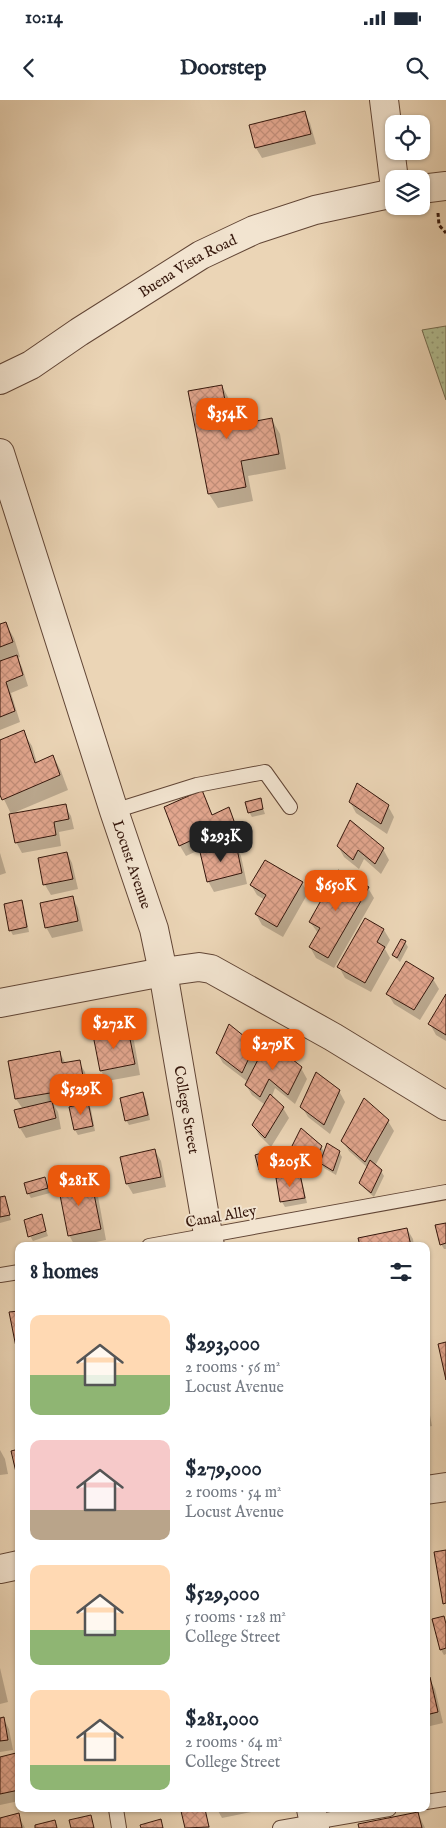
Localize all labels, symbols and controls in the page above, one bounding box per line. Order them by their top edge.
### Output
text: 10:14 [25,6,63,30]
icon: back [15,54,43,82]
text: Doorstep [180,54,266,82]
icon: search [403,54,431,82]
map controls [385,115,430,215]
button: locate [385,115,430,160]
button: layers [385,170,430,215]
street label: Buena Vista Road [135,230,241,302]
pin: $354K [192,398,262,440]
text: $354K [207,404,247,424]
street label: Locust Avenue [108,817,156,912]
pin: $293K [186,820,256,863]
text: $293K [201,827,241,847]
pin: $650K [301,870,371,912]
text: $650K [316,876,356,896]
pin: $272K [79,1008,149,1050]
text: $272K [93,1014,135,1034]
pin: $279K [238,1028,308,1071]
text: $279K [252,1035,294,1055]
street label: College Street [169,1064,203,1156]
pin: $529K [46,1074,116,1116]
text: $529K [61,1080,101,1100]
pin: $205K [255,1146,325,1188]
text: $205K [269,1152,311,1172]
pin: $281K [44,1164,114,1207]
text: $281K [59,1171,99,1191]
street label: Canal Alley [184,1201,259,1232]
icon: filters [387,1258,415,1286]
text: 8 homes [30,1259,98,1286]
text: $293,000 [185,1331,260,1358]
icon: home [70,1335,130,1395]
text: 2 rooms · 56 m² [185,1358,280,1378]
text: Locust Avenue [185,1378,284,1398]
text: $279,000 [185,1456,262,1483]
icon: home [70,1460,130,1520]
text: 2 rooms · 54 m² [185,1483,282,1503]
text: Locust Avenue [185,1503,284,1523]
text: $529,000 [185,1581,260,1608]
icon: home [70,1585,130,1645]
text: 5 rooms · 128 m² [185,1608,286,1628]
text: College Street [185,1628,280,1648]
text: $281,000 [185,1706,259,1733]
icon: home [70,1710,130,1770]
text: 2 rooms · 64 m² [185,1733,283,1753]
text: College Street [185,1753,280,1773]

